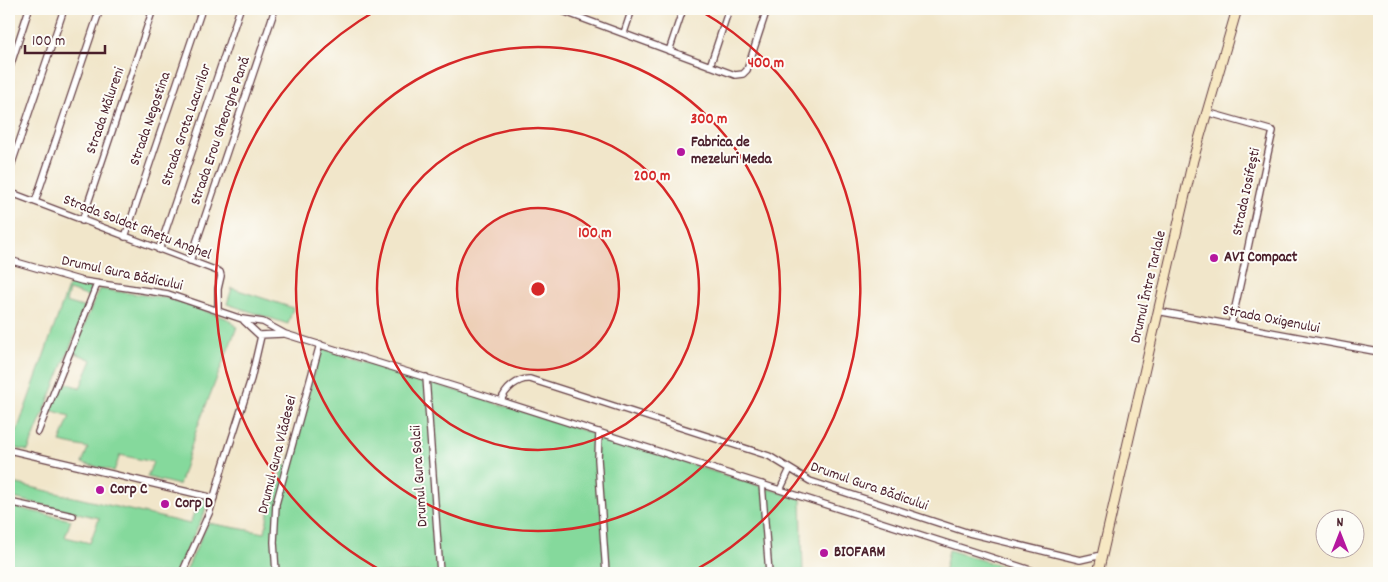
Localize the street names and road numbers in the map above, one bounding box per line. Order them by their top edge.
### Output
street label: Strada Erou Gheorghe Pană [185,53,257,208]
street label: Strada Grota Lacurilor [156,61,218,189]
street label: Strada Mălureni [81,64,131,157]
street label: Strada Negostina [125,68,178,169]
street label: Strada Iosifești [1227,146,1267,238]
street label: Strada Soldat Ghețu Anghel [60,190,215,267]
street label: Drumul Între Tarlale [1125,228,1173,346]
street label: Drumul Gura Bădicului [59,250,185,298]
street label: Strada Oxigenului [1221,300,1322,340]
street label: Drumul Gura Vlădesei [253,393,303,516]
street label: Drumul Gura Solcii [405,424,435,528]
street label: Drumul Gura Bădicului [807,457,931,518]

